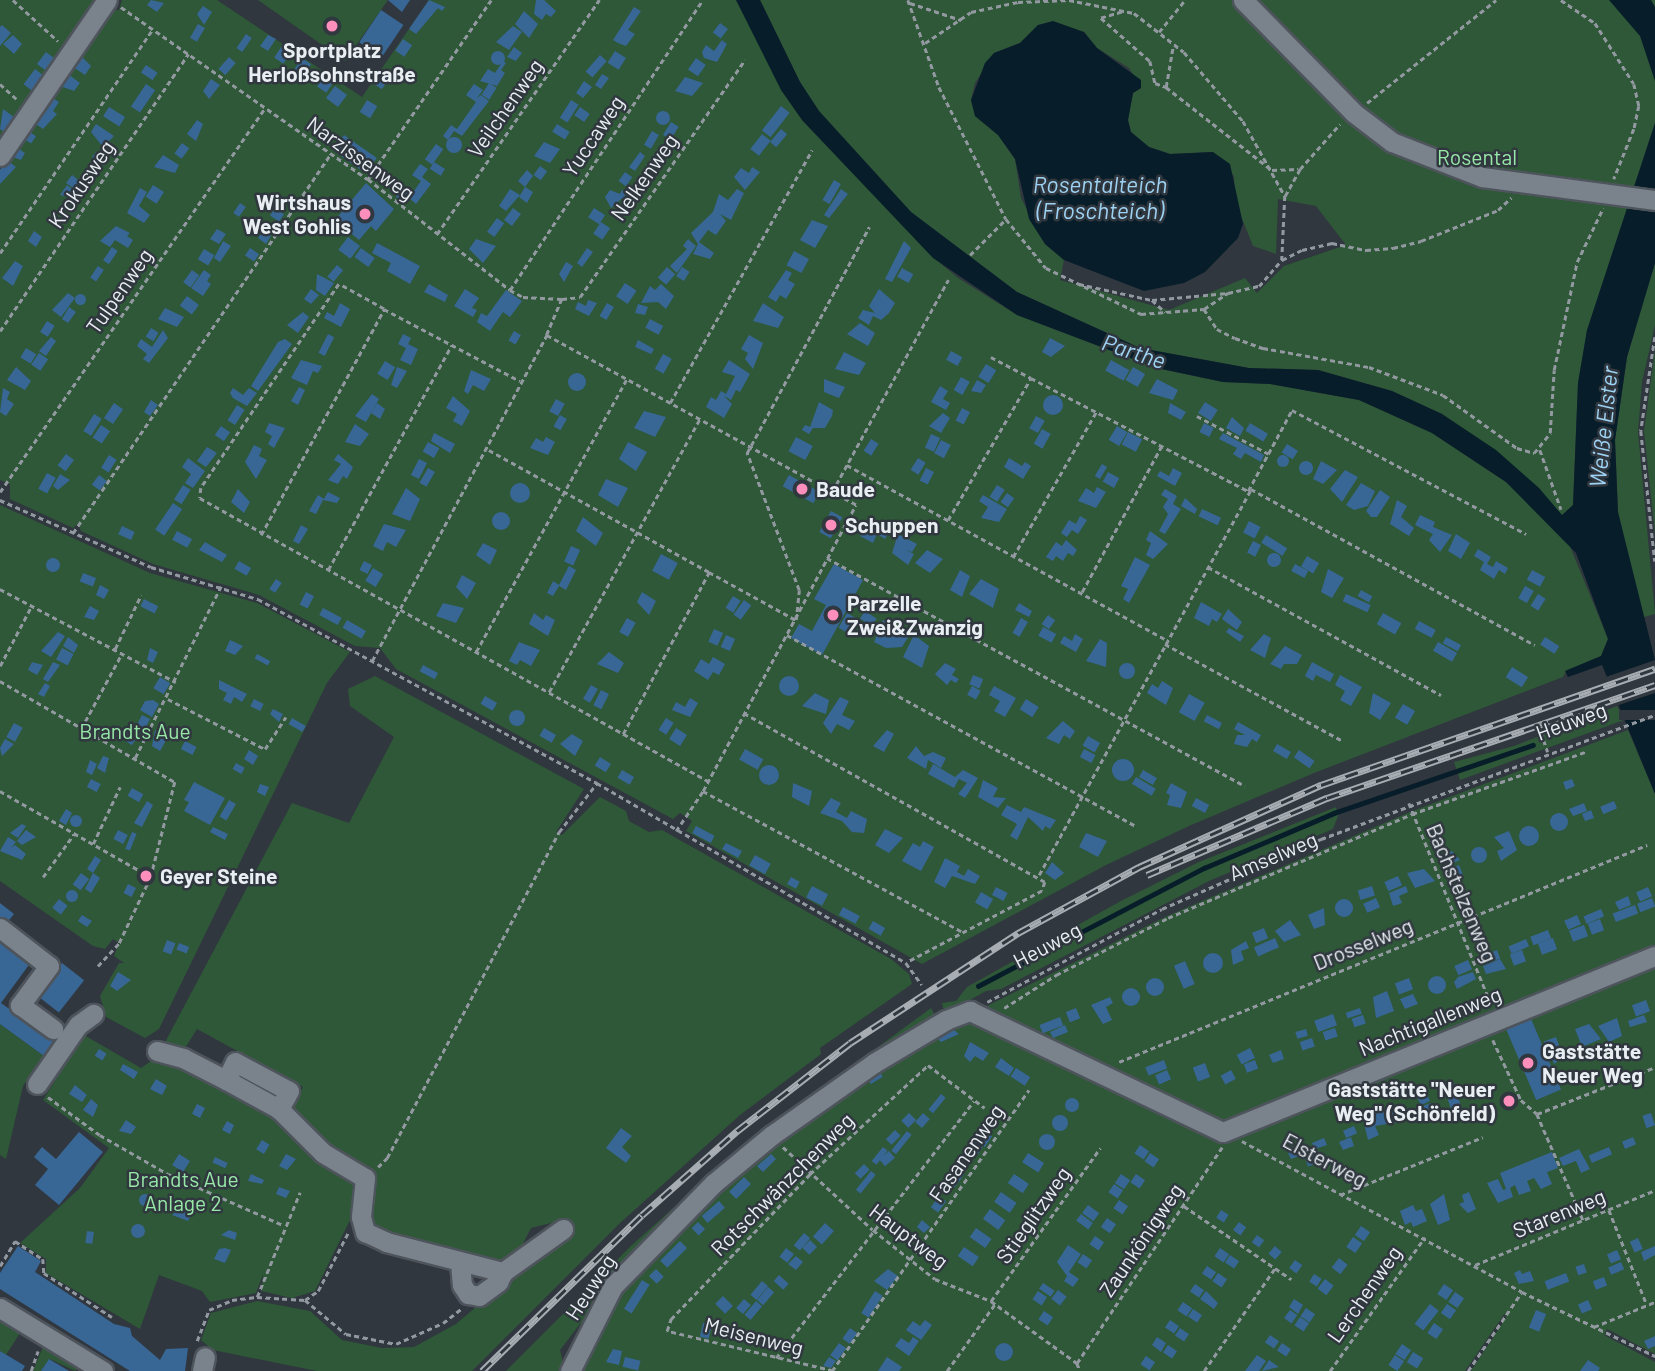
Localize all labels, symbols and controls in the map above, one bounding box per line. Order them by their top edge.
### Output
marker: Sportplatz Herloßsohnstraße [324,18,340,34]
place label: Sportplatz Herloßsohnstraße [248,37,416,87]
street label: Veilchenweg [462,54,548,162]
street label: Yuccaweg [557,91,629,181]
street label: Narzissenweg [302,111,420,205]
street label: Nelkenweg [605,129,683,225]
street label: Krokusweg [43,135,119,233]
park label: Rosental [1437,144,1517,170]
water label: Rosentalteich (Froschteich) [1033,170,1167,224]
place label: Wirtshaus West Gohlis [243,189,351,239]
marker: Wirtshaus West Gohlis [357,206,373,222]
street label: Tulpenweg [81,244,157,338]
water label: Parthe [1099,328,1169,374]
water label: Weiße Elster [1583,365,1623,489]
place label: Baude [816,476,875,502]
marker: Baude [794,481,810,497]
place label: Schuppen [845,512,938,538]
marker: Schuppen [823,517,839,533]
place label: Parzelle Zwei&Zwanzig [847,590,983,640]
marker: Parzelle Zwei&Zwanzig [825,607,841,623]
street label: Heuweg [1532,697,1610,745]
park label: Brandts Aue [79,718,191,744]
street label: Bachstelzenweg [1421,820,1503,966]
street label: Amselweg [1225,826,1321,886]
place label: Geyer Steine [160,863,277,889]
marker: Geyer Steine [138,868,154,884]
street label: Drosselweg [1310,913,1416,975]
street label: Heuweg [1009,917,1085,973]
street label: Nachtigallenweg [1355,981,1505,1061]
place label: Gaststätte Neuer Weg [1542,1038,1643,1088]
marker: Gaststätte Neuer Weg [1520,1055,1536,1071]
place label: Gaststätte "Neuer Weg" (Schönfeld) [1328,1076,1495,1126]
marker: Gaststätte "Neuer Weg" (Schönfeld) [1501,1093,1517,1109]
street label: Fasanenweg [923,1099,1009,1207]
street label: Rotschwänzchenweg [705,1107,859,1261]
street label: Elsterweg [1279,1127,1371,1193]
street label: Stieglitzweg [991,1162,1075,1268]
park label: Brandts Aue Anlage 2 [127,1166,239,1216]
street label: Zaunkönigweg [1094,1179,1188,1301]
street label: Starenweg [1509,1183,1609,1243]
street label: Hauptweg [865,1198,953,1274]
street label: Lerchenweg [1321,1241,1407,1347]
street label: Heuweg [559,1249,621,1325]
street label: Meisenweg [702,1312,806,1360]

